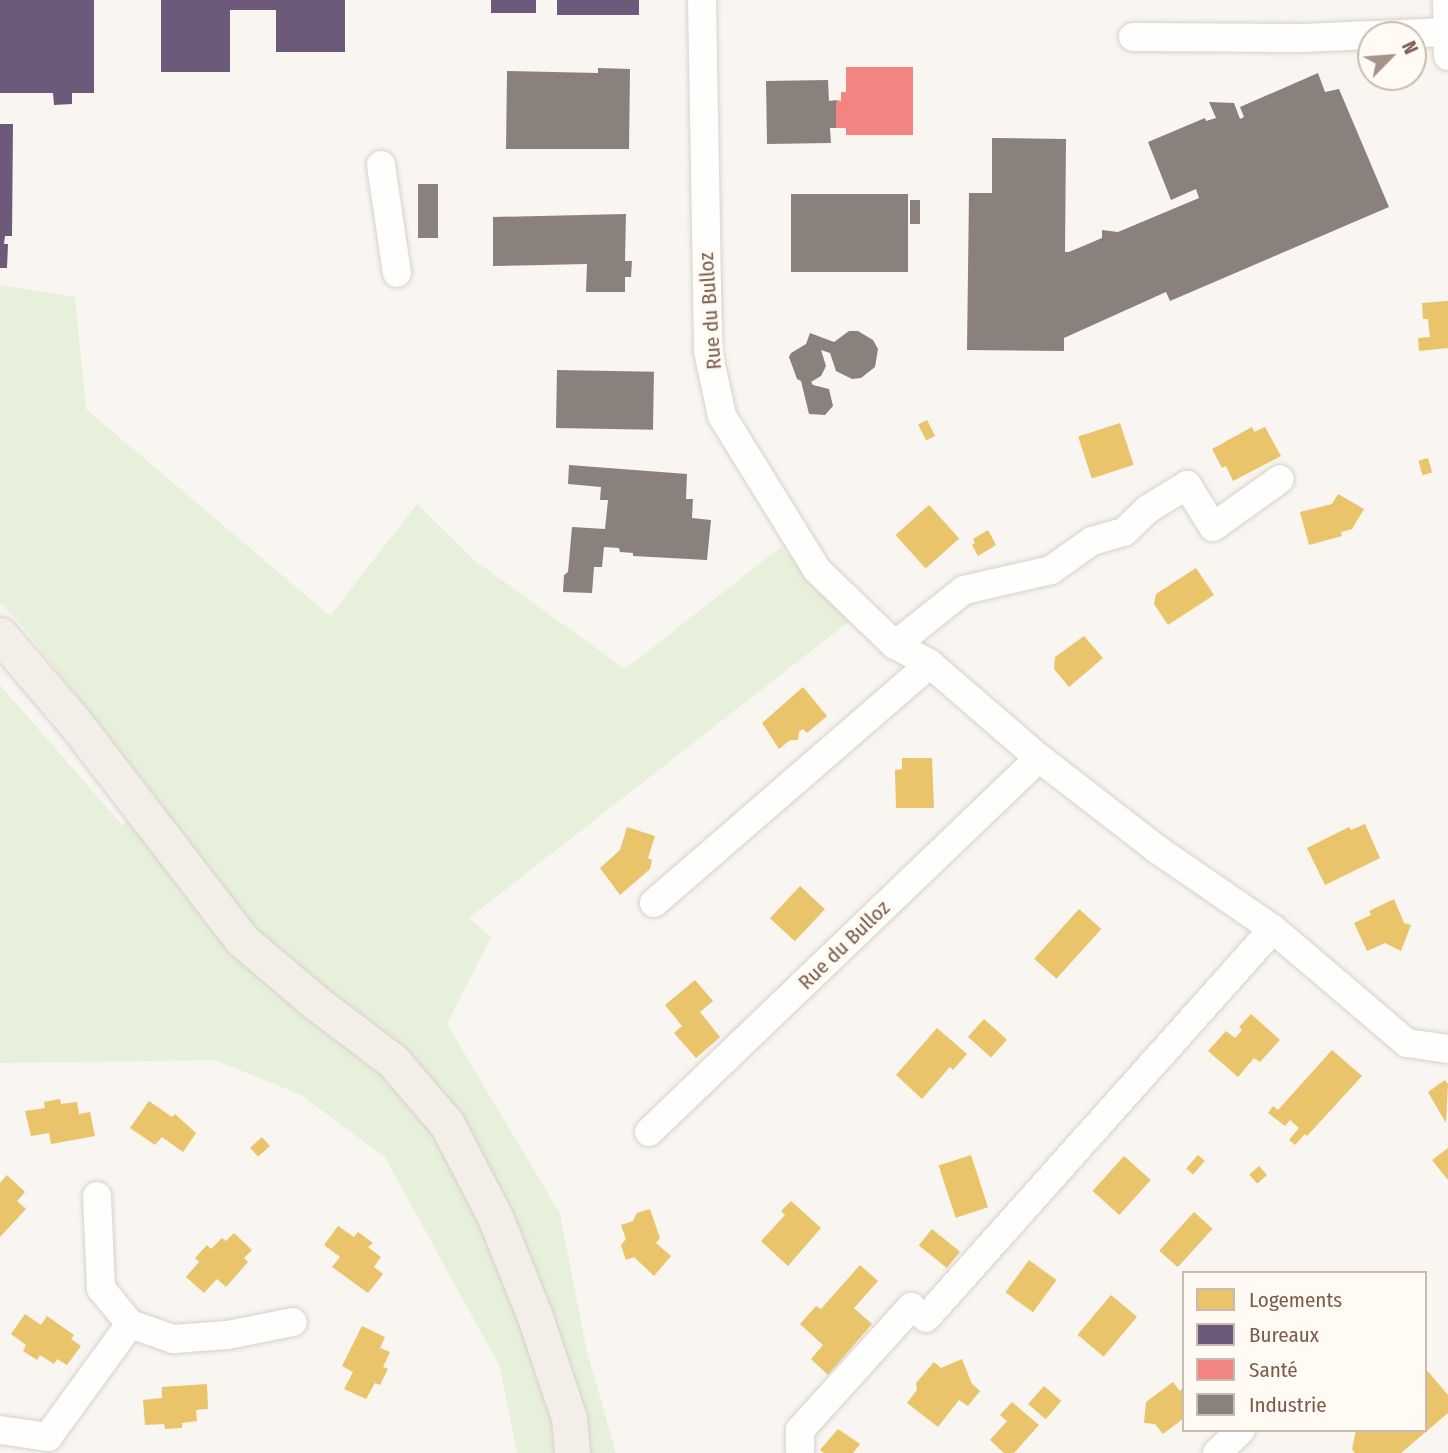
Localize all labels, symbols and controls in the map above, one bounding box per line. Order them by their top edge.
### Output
north arrow [1357,21,1427,91]
text: N [1397,38,1422,58]
street label: Rue du Bulloz [693,251,727,371]
street label: Rue du Bulloz [793,895,895,995]
legend [1182,1271,1427,1432]
text: Logements [1249,1287,1342,1313]
text: Bureaux [1249,1322,1319,1348]
text: Santé [1249,1357,1298,1383]
text: Industrie [1249,1392,1327,1418]

